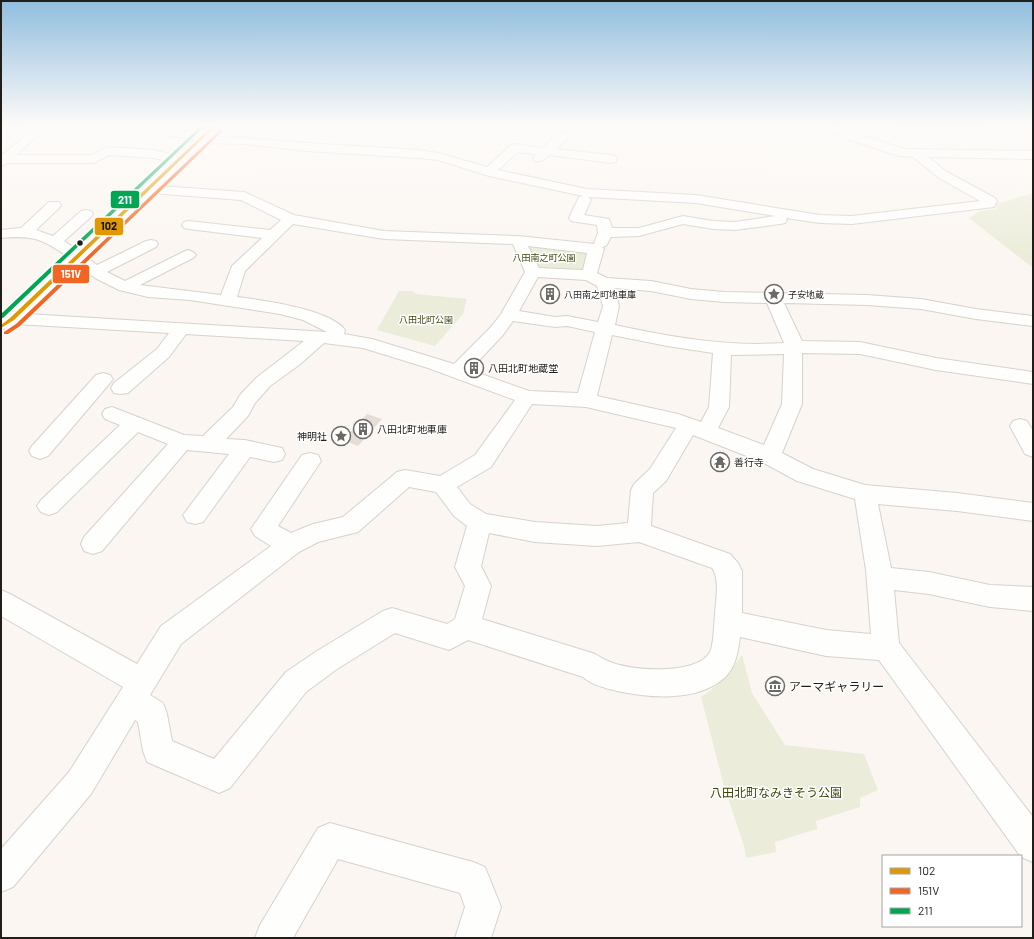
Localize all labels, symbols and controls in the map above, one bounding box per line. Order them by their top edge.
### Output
line badge: 211 [110,190,140,209]
text: 211 [118,193,132,206]
line badge: 102 [94,217,124,236]
text: 102 [101,219,117,232]
unlabelled marker [75,238,85,248]
park label: 八田南之町公園 [512,252,576,263]
line badge: 151V [52,264,90,284]
text: 151V [61,267,81,280]
building icon: 八田南之町地車庫 [539,283,561,305]
place icon: 子安地蔵 [763,283,785,305]
place label: 八田南之町地車庫 [564,289,636,300]
place label: 子安地蔵 [788,289,824,300]
park label: 八田北町公園 [399,314,453,325]
building icon: 八田北町地蔵堂 [463,357,485,379]
place label: 八田北町地蔵堂 [488,362,558,374]
building icon: 八田北町地車庫 [352,418,374,440]
place label: 八田北町地車庫 [377,423,447,435]
place icon: 神明社 [330,425,352,447]
place label: 神明社 [297,430,327,442]
temple icon: 善行寺 [709,451,731,473]
place label: 善行寺 [734,456,764,468]
museum icon: アーマギャラリー [764,675,786,697]
place label: アーマギャラリー [789,679,884,693]
park label: 八田北町なみきそう公園 [710,785,842,799]
legend [882,855,1022,927]
text: 102 [918,863,935,877]
text: 151V [918,883,939,897]
text: 211 [918,903,933,917]

